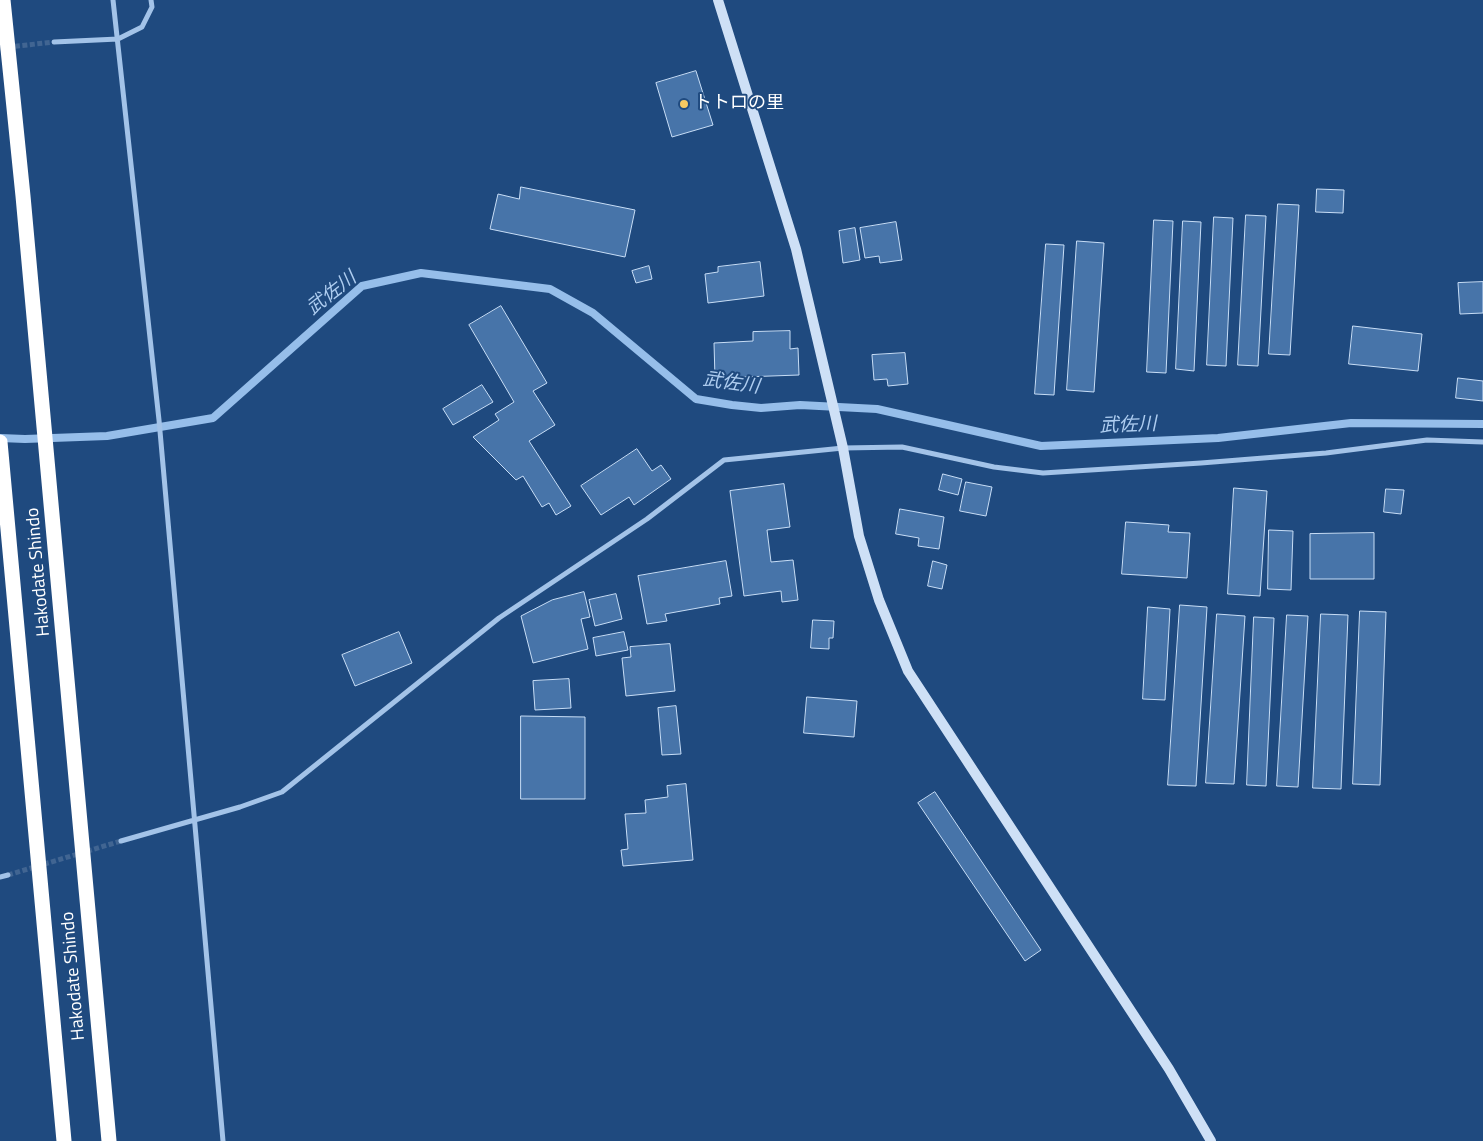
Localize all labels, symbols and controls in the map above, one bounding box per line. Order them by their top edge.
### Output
place label: トトロの里 [694,93,784,115]
marker: トトロの里 [678,98,690,110]
water label: 武佐川 [303,267,361,321]
water label: 武佐川 [701,369,761,399]
water label: 武佐川 [1099,414,1157,438]
street label: Hakodate Shindo [23,507,55,637]
street label: Hakodate Shindo [58,911,90,1041]

